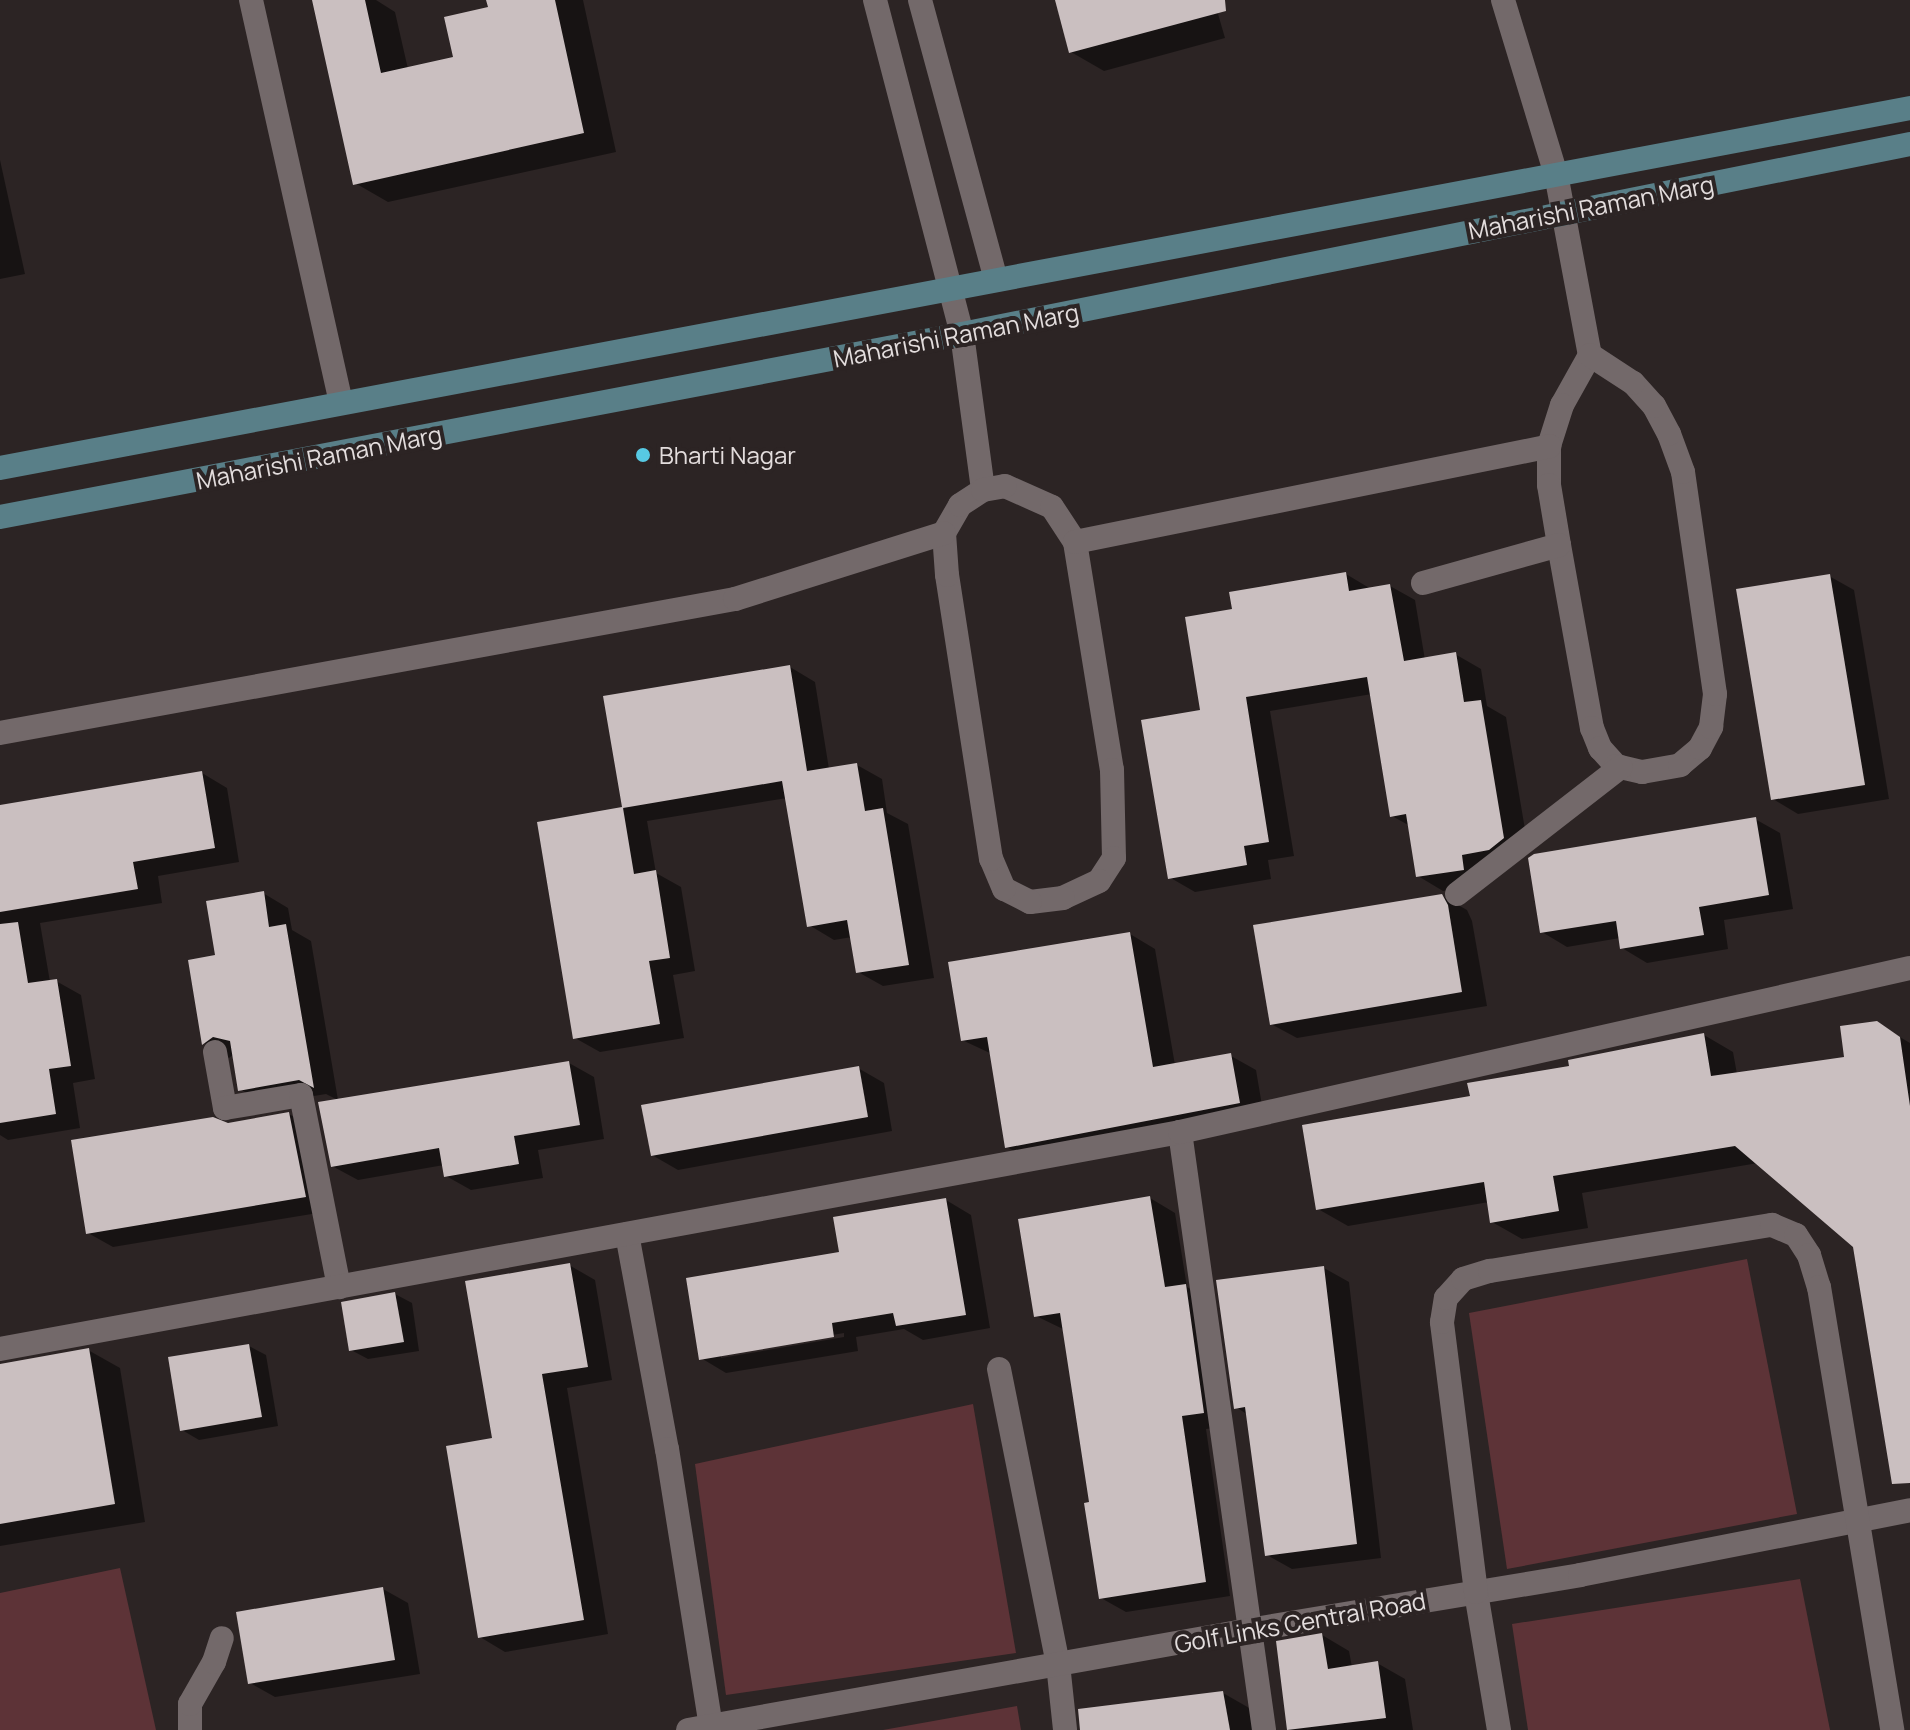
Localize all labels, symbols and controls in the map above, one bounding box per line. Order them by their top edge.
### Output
street label: Maharishi Raman Marg [1466,169,1716,245]
street label: Maharishi Raman Marg [831,297,1081,373]
street label: Maharishi Raman Marg [194,419,444,495]
place label: Bharti Nagar [659,441,796,469]
marker: Bharti Nagar [634,446,652,464]
street label: Golf Links Central Road [1172,1586,1428,1658]

